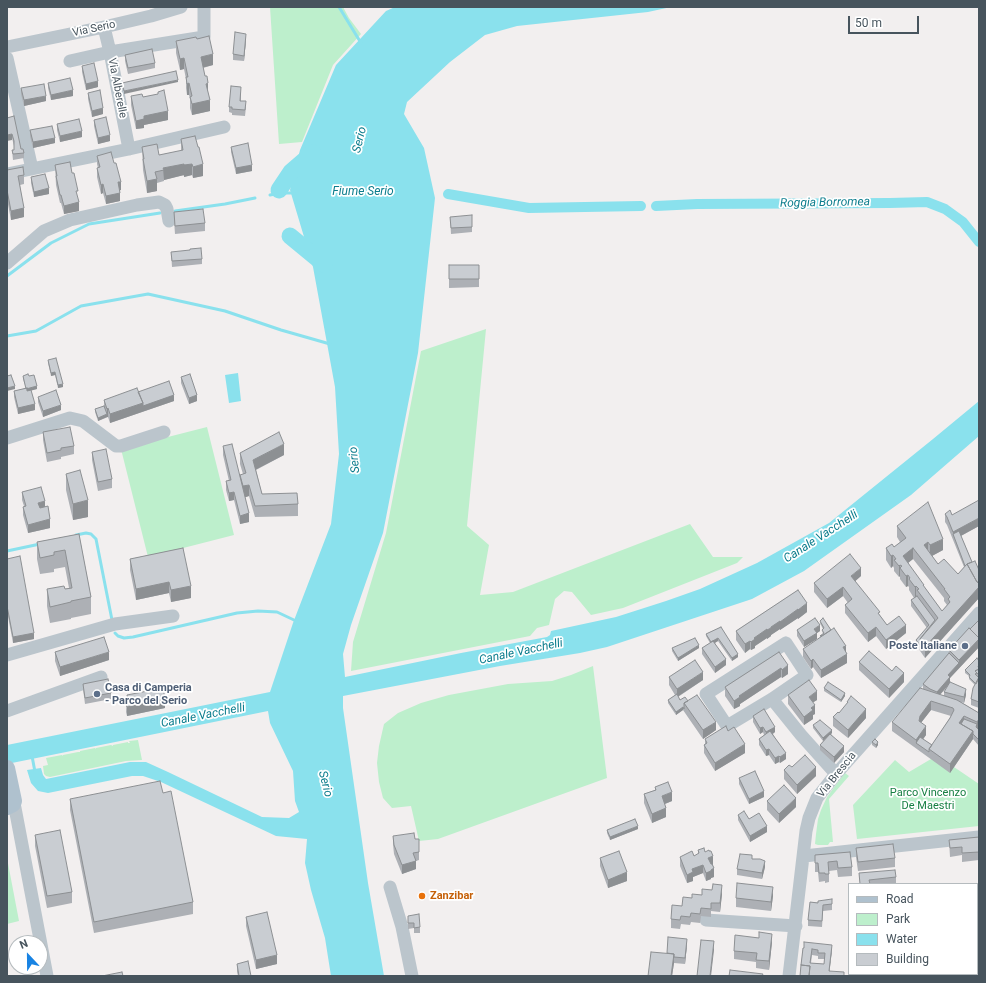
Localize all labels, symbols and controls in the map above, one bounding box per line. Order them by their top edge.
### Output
scale bar [850,8,921,34]
text: 50 m [855,16,882,30]
street label: Via Serio [71,18,117,40]
street label: Via Alberelle [105,57,129,119]
water label: Serio [350,125,370,155]
water label: Fiume Serio [332,185,394,199]
water label: Roggia Borromea [780,195,870,211]
water label: Serio [346,446,364,474]
water label: Canale Vacchelli [781,508,861,566]
water label: Canale Vacchelli [478,636,564,668]
place label: Poste Italiane [889,639,957,653]
marker: Poste Italiane [960,641,970,651]
place label: Casa di Camperia - Parco del Serio [105,681,192,707]
marker: Casa di Camperia - Parco del Serio [92,689,102,699]
water label: Canale Vacchelli [160,701,246,731]
street label: Via Brescia [815,750,859,800]
water label: Serio [315,769,335,799]
park label: Parco Vincenzo De Maestri [890,786,966,812]
legend [848,883,978,975]
place label: Zanzibar [430,889,473,903]
marker: Zanzibar [417,891,427,901]
text: Road [886,892,914,906]
text: Park [886,912,910,926]
text: Water [886,932,917,946]
north arrow [8,935,48,975]
text: N [18,937,30,952]
text: Building [886,952,929,966]

